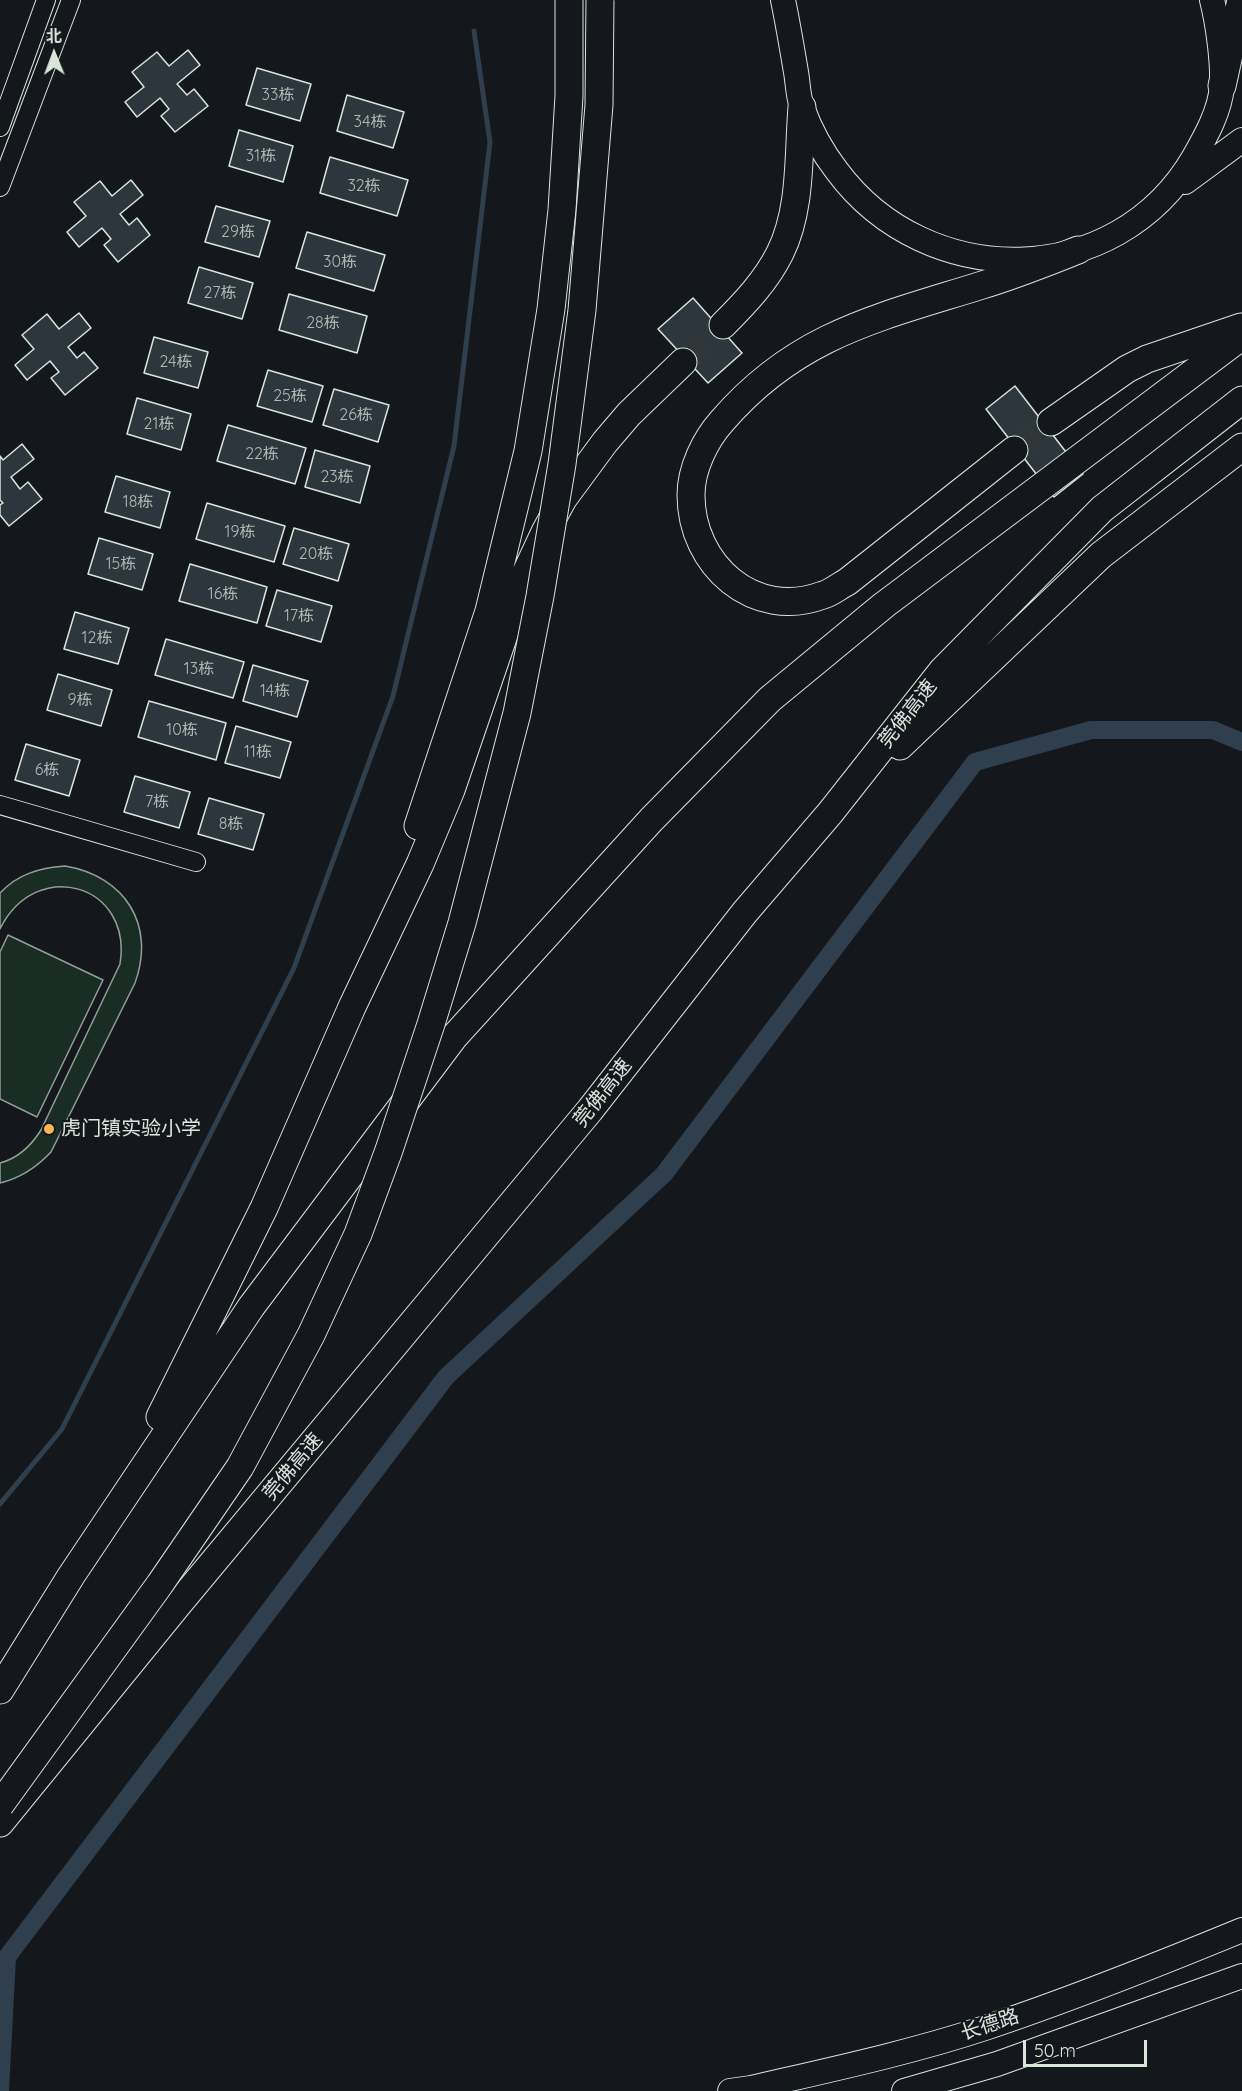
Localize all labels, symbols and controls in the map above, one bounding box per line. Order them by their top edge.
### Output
north arrow [24,24,84,84]
text: 北 [45,26,62,46]
house number: 33栋 [262,85,294,105]
house number: 34栋 [354,112,386,132]
house number: 31栋 [246,146,276,166]
house number: 32栋 [347,176,381,196]
house number: 29栋 [221,222,255,242]
house number: 30栋 [323,252,357,272]
house number: 27栋 [204,283,236,303]
house number: 28栋 [306,313,340,333]
house number: 24栋 [159,352,193,372]
house number: 25栋 [273,386,307,406]
house number: 26栋 [339,405,373,425]
house number: 21栋 [144,414,174,434]
house number: 22栋 [245,444,279,464]
house number: 23栋 [320,467,354,487]
house number: 18栋 [123,492,153,512]
house number: 19栋 [225,522,255,542]
house number: 20栋 [299,544,333,564]
house number: 15栋 [106,554,136,574]
house number: 16栋 [208,584,238,604]
house number: 17栋 [284,606,314,626]
house number: 12栋 [82,628,112,648]
house number: 13栋 [184,659,214,679]
street label: 莞佛高速 [874,675,942,753]
house number: 14栋 [260,681,290,701]
house number: 9栋 [68,690,92,710]
house number: 10栋 [166,720,198,740]
house number: 11栋 [244,742,272,762]
house number: 6栋 [35,760,59,780]
house number: 7栋 [145,792,169,812]
house number: 8栋 [219,814,243,834]
street label: 莞佛高速 [569,1054,637,1132]
place label: 虎门镇实验小学 [61,1117,201,1141]
marker: 虎门镇实验小学 [42,1122,56,1136]
street label: 莞佛高速 [258,1429,328,1505]
street label: 长德路 [958,2004,1022,2046]
scale bar [1026,2028,1150,2066]
text: 50 m [1034,2039,1076,2062]

